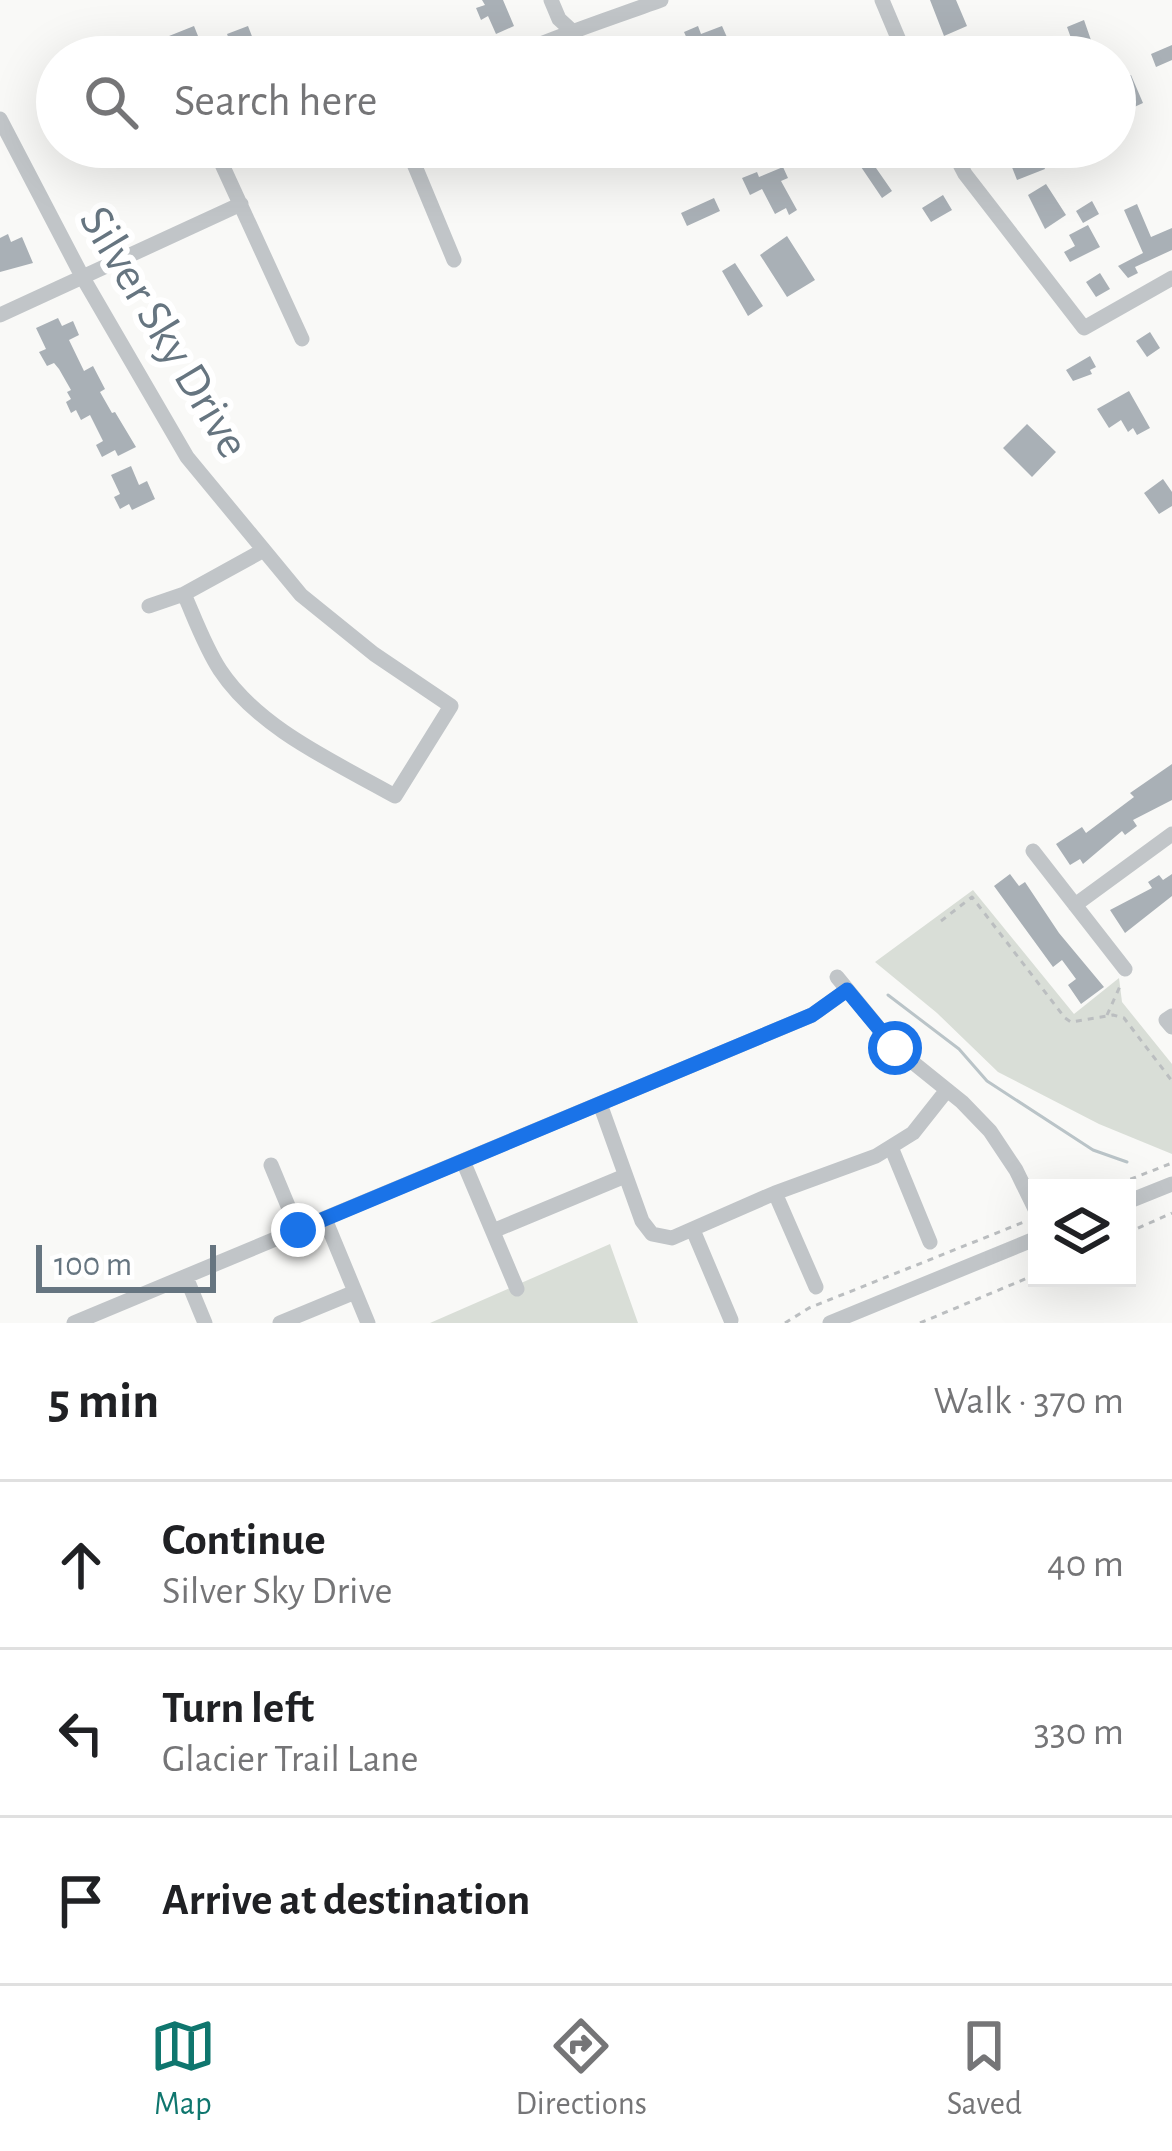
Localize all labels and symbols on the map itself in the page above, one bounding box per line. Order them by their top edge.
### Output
street label: Silver Sky Drive [70,199,257,466]
route start [868,1021,922,1075]
route end [271,1203,325,1257]
scale bar [36,1239,216,1292]

